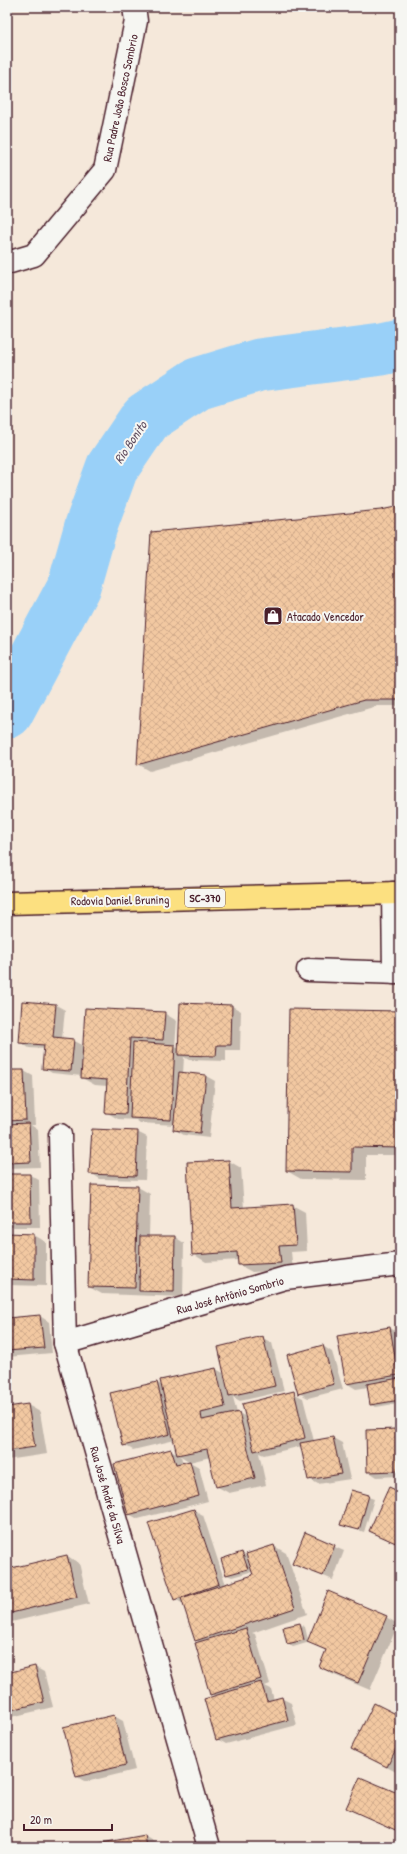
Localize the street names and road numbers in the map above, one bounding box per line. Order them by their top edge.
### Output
street label: Rua Padre João Bosco Sombrio [98,33,142,163]
road number: SC-370 [185,889,225,907]
street label: Rodovia Daniel Bruning [71,891,169,909]
street label: Rua José Antônio Sombrio [174,1272,286,1318]
street label: Rua José André da Silva [86,1444,130,1546]

